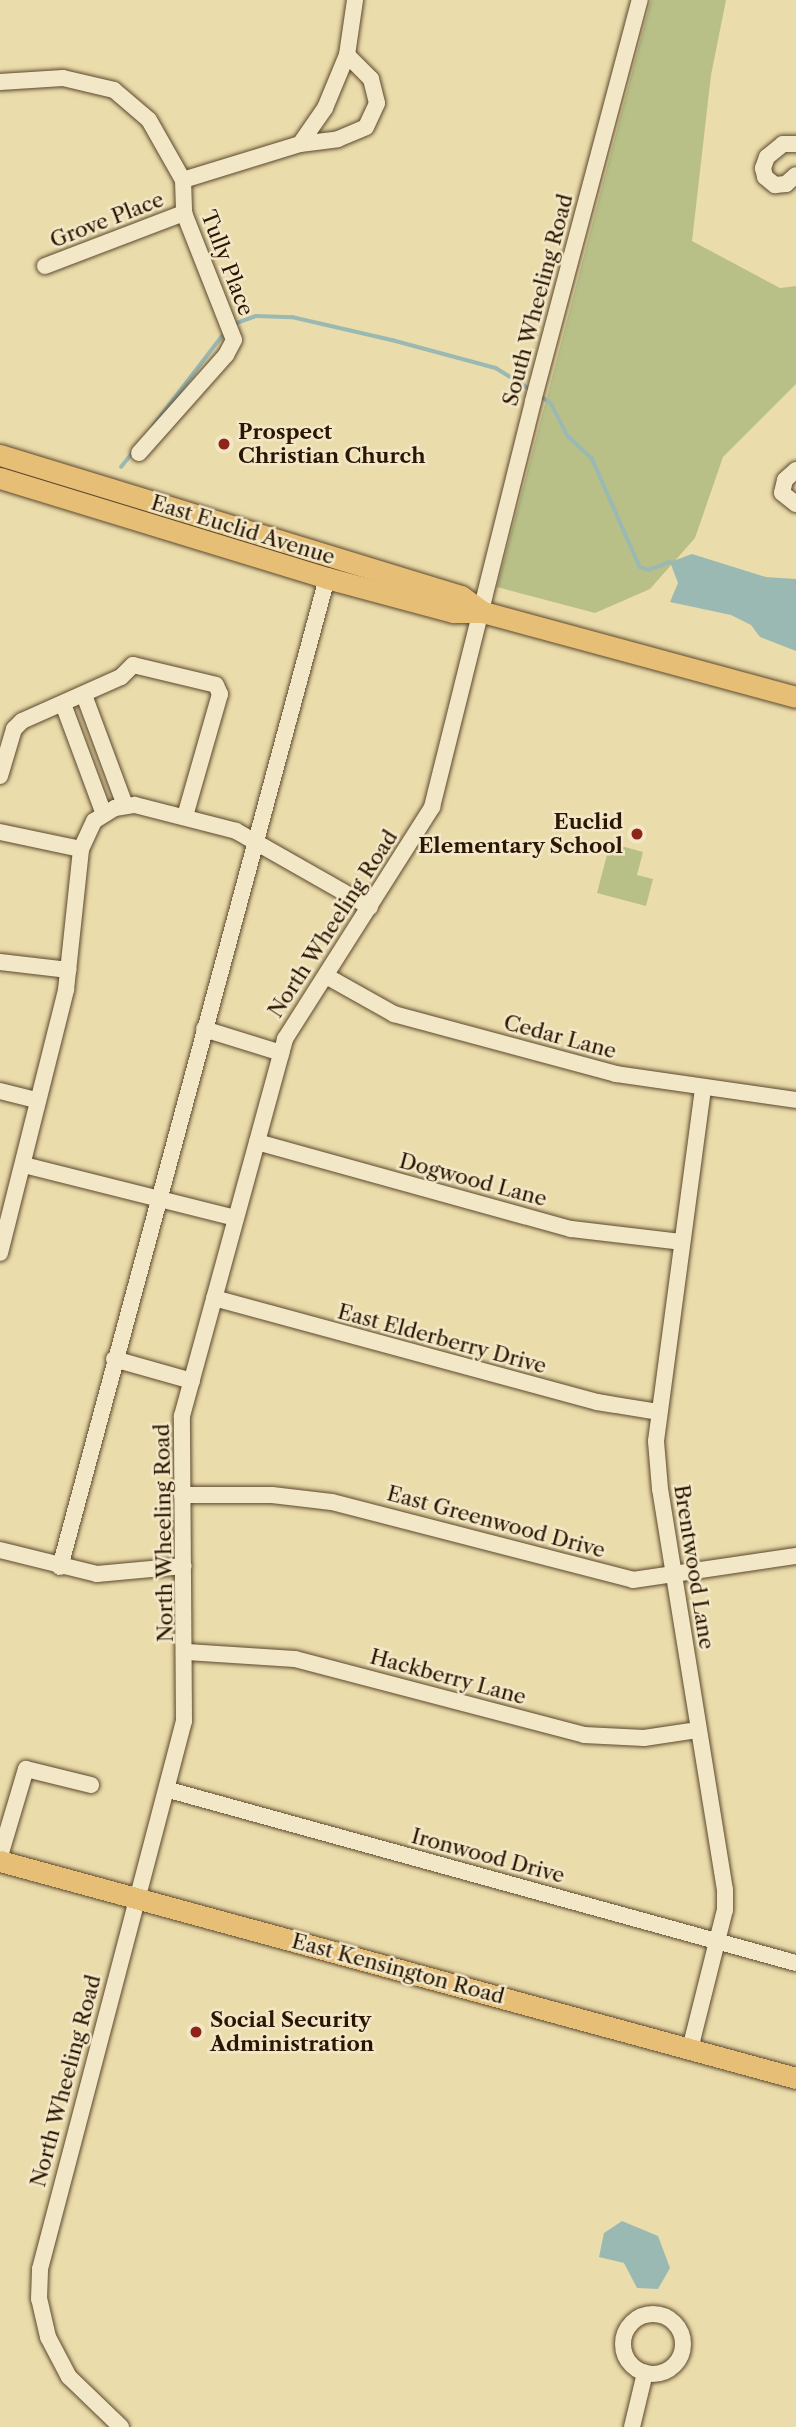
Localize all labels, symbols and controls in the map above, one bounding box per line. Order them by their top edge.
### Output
street label: Grove Place [47,187,167,253]
street label: South Wheeling Road [497,191,579,409]
street label: Tully Place [195,206,259,320]
place label: Prospect Christian Church [238,419,426,469]
marker: Prospect Christian Church [216,436,232,452]
street label: East Euclid Avenue [148,490,338,570]
place label: Euclid Elementary School [418,809,623,859]
street label: North Wheeling Road [263,825,403,1023]
marker: Euclid Elementary School [629,826,645,842]
street label: Cedar Lane [501,1010,619,1064]
street label: Dogwood Lane [396,1148,550,1212]
street label: East Elderberry Drive [335,1299,549,1379]
street label: North Wheeling Road [149,1423,179,1643]
street label: East Greenwood Drive [384,1481,608,1563]
street label: Brentwood Lane [669,1483,719,1651]
street label: Hackberry Lane [367,1644,529,1710]
street label: Ironwood Drive [409,1823,567,1889]
street label: East Kensington Road [289,1928,507,2010]
street label: North Wheeling Road [25,1972,107,2190]
place label: Social Security Administration [210,2007,374,2057]
marker: Social Security Administration [188,2024,204,2040]

